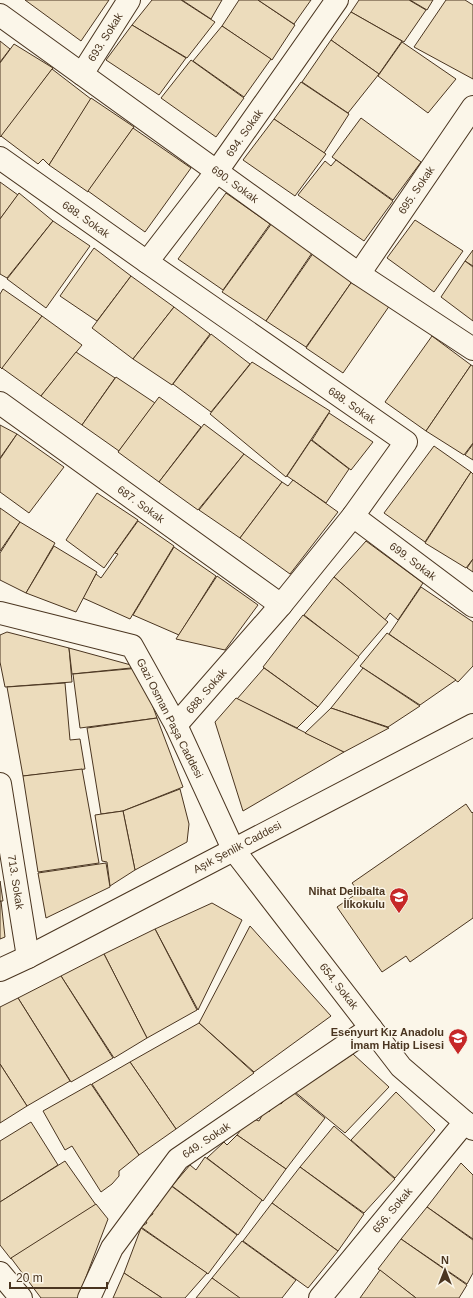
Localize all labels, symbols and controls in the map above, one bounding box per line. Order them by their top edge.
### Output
street label: 693. Sokak [85,10,125,64]
street label: 694. Sokak [223,107,265,159]
street label: 690. Sokak [209,163,261,205]
street label: 695. Sokak [396,163,437,216]
street label: 688. Sokak [60,198,112,240]
street label: 688. Sokak [326,384,378,426]
street label: 687. Sokak [115,483,167,525]
street label: 699. Sokak [387,540,439,583]
street label: Gazi Osman Paşa Caddesi [135,656,205,780]
street label: 688. Sokak [183,666,229,716]
street label: Aşık Şenlik Caddesi [191,819,283,875]
street label: 713. Sokak [6,854,26,911]
place label: Nihat Delibalta İlkokulu [309,885,386,910]
school or university icon: Nihat Delibalta İlkokulu [388,886,410,914]
street label: 654. Sokak [317,961,361,1012]
place label: Esenyurt Kız Anadolu İmam Hatip Lisesi [331,1026,444,1051]
school or university icon: Esenyurt Kız Anadolu İmam Hatip Lisesi [447,1027,469,1055]
street label: 649. Sokak [180,1119,233,1160]
street label: 656. Sokak [370,1185,415,1235]
north arrow [425,1250,465,1290]
text: N [441,1254,449,1266]
scale bar [10,1264,107,1290]
text: 20 m [16,1271,43,1285]

